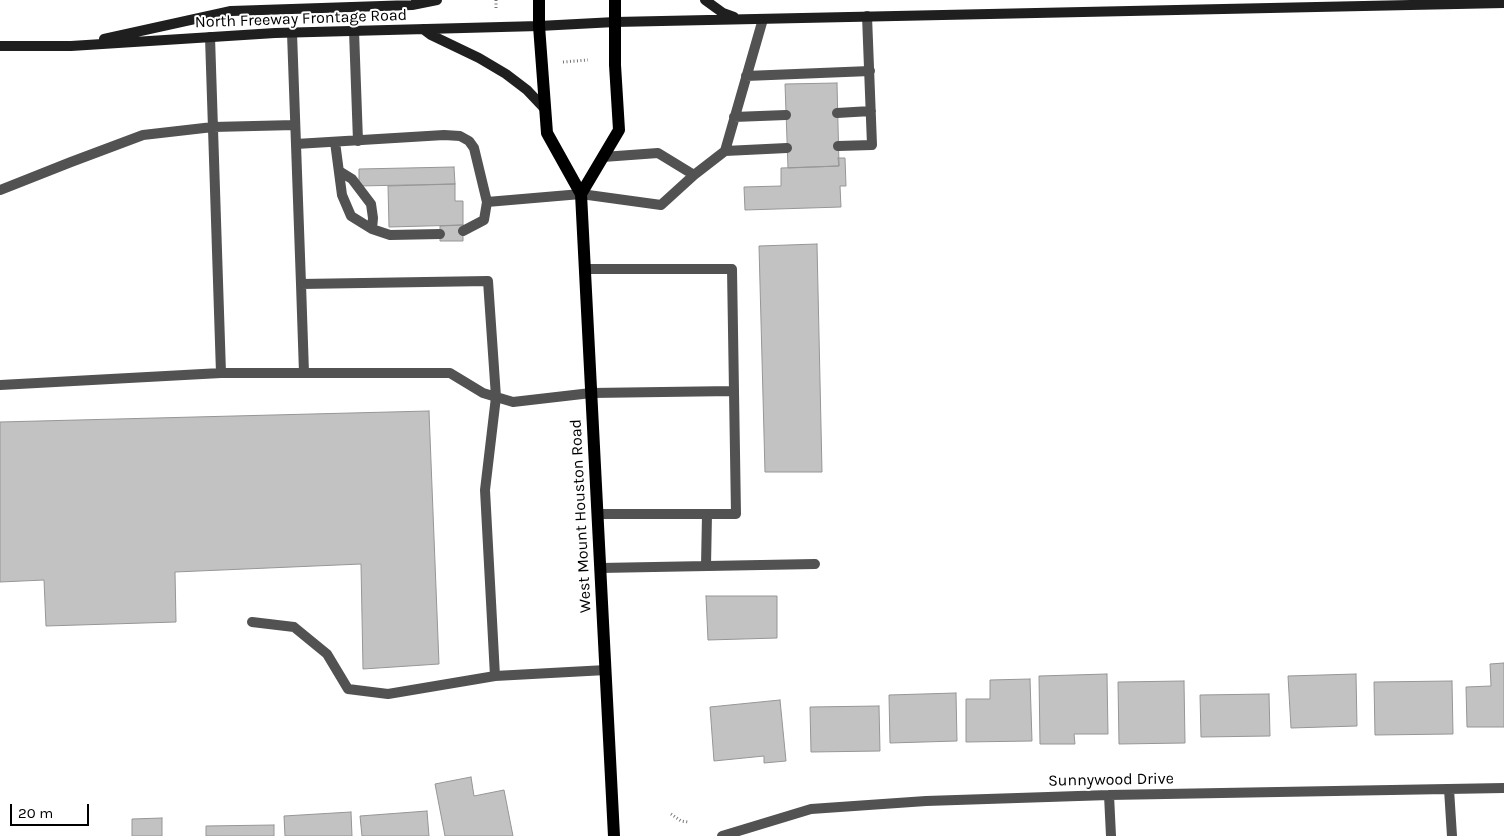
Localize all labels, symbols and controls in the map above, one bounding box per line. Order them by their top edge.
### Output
street label: North Freeway Frontage Road [194,6,408,32]
street label: West Mount Houston Road [566,418,596,614]
street label: Sunnywood Drive [1048,769,1174,791]
scale bar [12,794,91,826]
text: 20 m [18,804,53,822]

